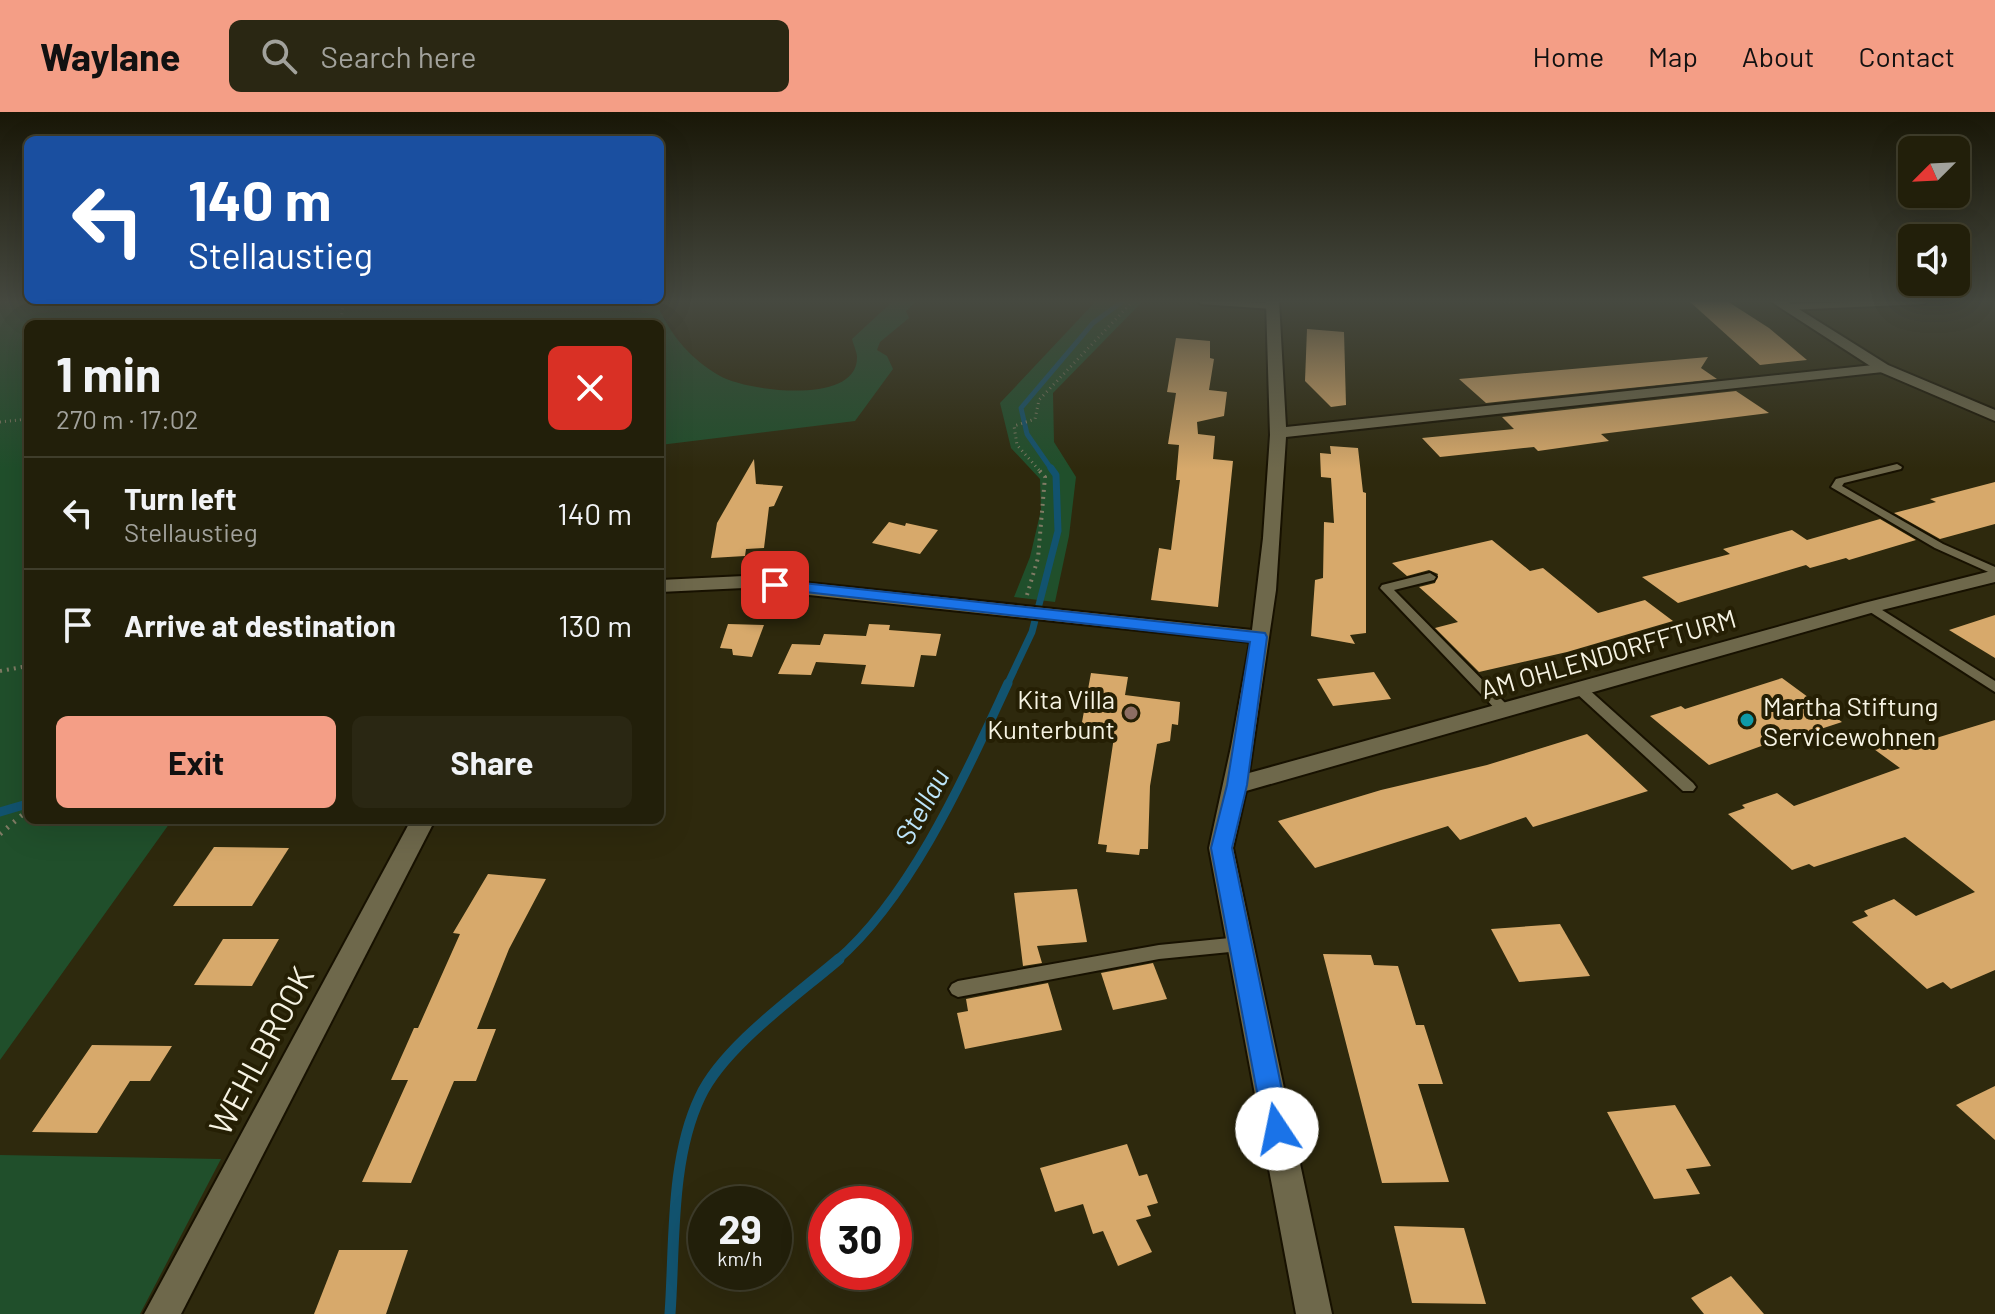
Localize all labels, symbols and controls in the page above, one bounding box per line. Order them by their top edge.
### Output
search box [229,20,789,92]
text: Waylane [40,33,181,79]
icon: search [257,34,301,78]
text: Search here [321,38,476,74]
text: Home [1533,39,1604,73]
text: Map [1648,39,1698,73]
text: About [1742,39,1814,73]
text: Contact [1858,39,1955,73]
north arrow [1898,136,1970,208]
map controls [1898,136,1970,296]
text: 140 m [188,165,332,232]
icon: left [56,168,160,272]
button: sound [1898,224,1970,296]
text: Stellaustieg [188,233,373,276]
text: 1 min [56,344,161,402]
button: close [548,346,632,430]
text: 270 m · 17:02 [56,403,198,434]
text: Turn left [124,480,237,516]
icon: left [56,491,100,535]
text: 140 m [557,495,632,531]
text: Stellaustieg [124,516,258,547]
pin [741,551,809,619]
icon: arrive [753,563,797,607]
street label: AM OHLENDORFFTURM [1477,602,1739,704]
icon: arrive [56,603,100,647]
text: Arrive at destination [124,607,396,643]
text: 130 m [558,607,632,643]
place label: Kita Villa Kunterbunt [987,683,1115,744]
place label: Martha Stiftung Servicewohnen [1763,690,1939,751]
marker: Kita Villa Kunterbunt [1122,704,1140,722]
marker: Martha Stiftung Servicewohnen [1738,711,1756,729]
button: Exit [56,716,336,808]
button: Share [352,716,632,808]
water label: Stellau [886,762,956,850]
street label: WEHLBROOK [200,959,320,1141]
position arrow [1235,1087,1319,1171]
speed limit sign: 30 [808,1186,912,1290]
text: 29 [718,1204,762,1252]
text: km/h [717,1246,763,1270]

